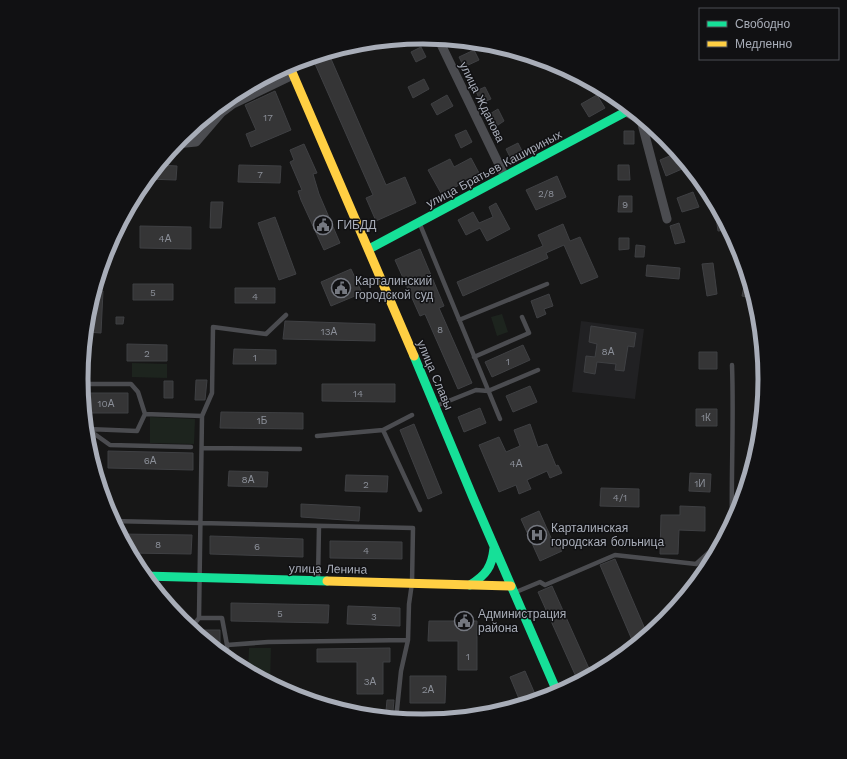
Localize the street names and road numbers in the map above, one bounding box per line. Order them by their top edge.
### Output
street label: улица Жданова [456,59,508,145]
street label: улица Братьев Кашириных [424,127,564,211]
street label: улица Славы [414,338,456,412]
street label: улица Ленина [289,561,368,577]

